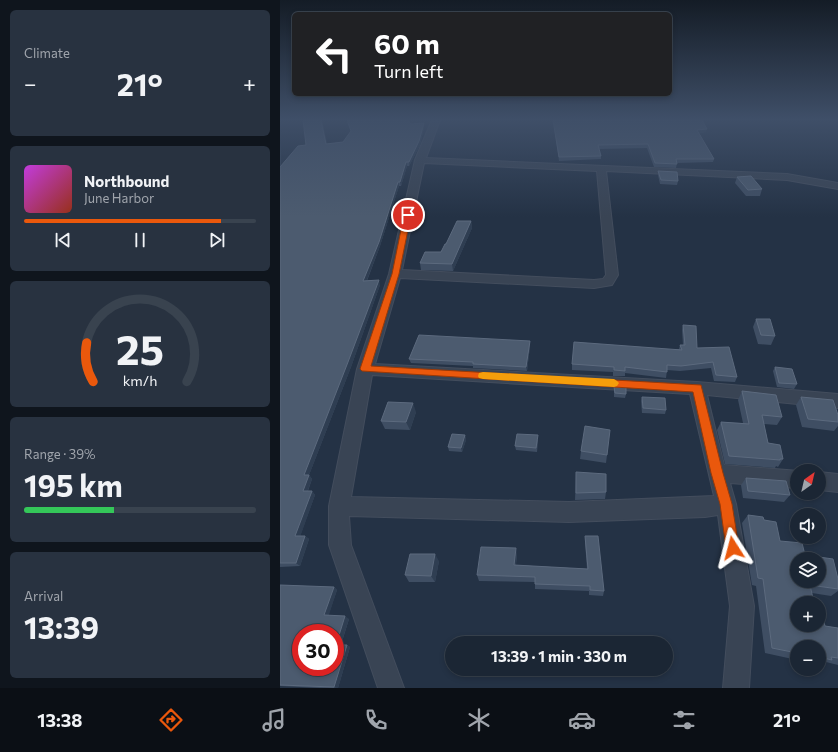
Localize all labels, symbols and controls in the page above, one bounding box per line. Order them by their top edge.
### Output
text: 60 m [374,26,440,60]
icon: left [308,28,360,80]
text: Climate [24,45,70,61]
text: Turn left [374,60,443,82]
text: 21° [117,65,163,102]
text: − [24,70,37,97]
text: + [243,70,256,97]
text: Northbound [84,172,169,190]
text: June Harbor [84,190,154,206]
pin [391,198,425,232]
icon: arrive [397,204,419,226]
icon: previous [52,229,74,251]
icon: pause [129,229,151,251]
icon: next [206,229,228,251]
text: 25 [116,323,164,374]
text: km/h [123,371,157,389]
text: Range · 39% [24,446,96,462]
north arrow [790,464,826,500]
map controls [790,464,826,676]
text: 195 km [24,466,123,503]
button: sound [790,508,826,544]
position arrow [712,527,754,569]
button: layers [790,552,826,588]
text: Arrival [24,588,63,604]
button: + [790,596,826,632]
text: 13:39 [24,608,99,645]
speed limit sign: 30 [292,624,344,676]
button: − [790,640,826,676]
text: 13:39 · 1 min · 330 m [491,647,627,665]
icon: directions [157,706,185,734]
icon: music [260,706,288,734]
icon: phone [362,706,390,734]
icon: climate [465,706,493,734]
icon: car [568,706,596,734]
icon: filters [670,706,698,734]
text: 13:38 [37,709,82,731]
text: 21° [773,709,801,731]

